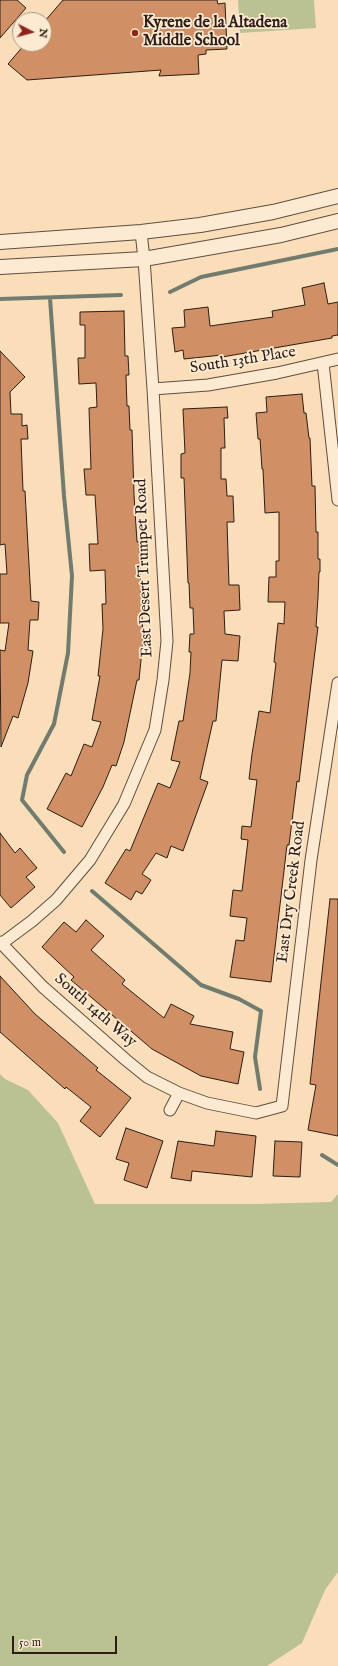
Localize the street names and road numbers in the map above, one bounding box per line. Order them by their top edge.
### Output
street label: South 13th Place [189,343,297,379]
street label: East Desert Trumpet Road [132,478,158,658]
street label: East Dry Creek Road [274,820,310,964]
street label: South 14th Way [50,970,140,1052]

